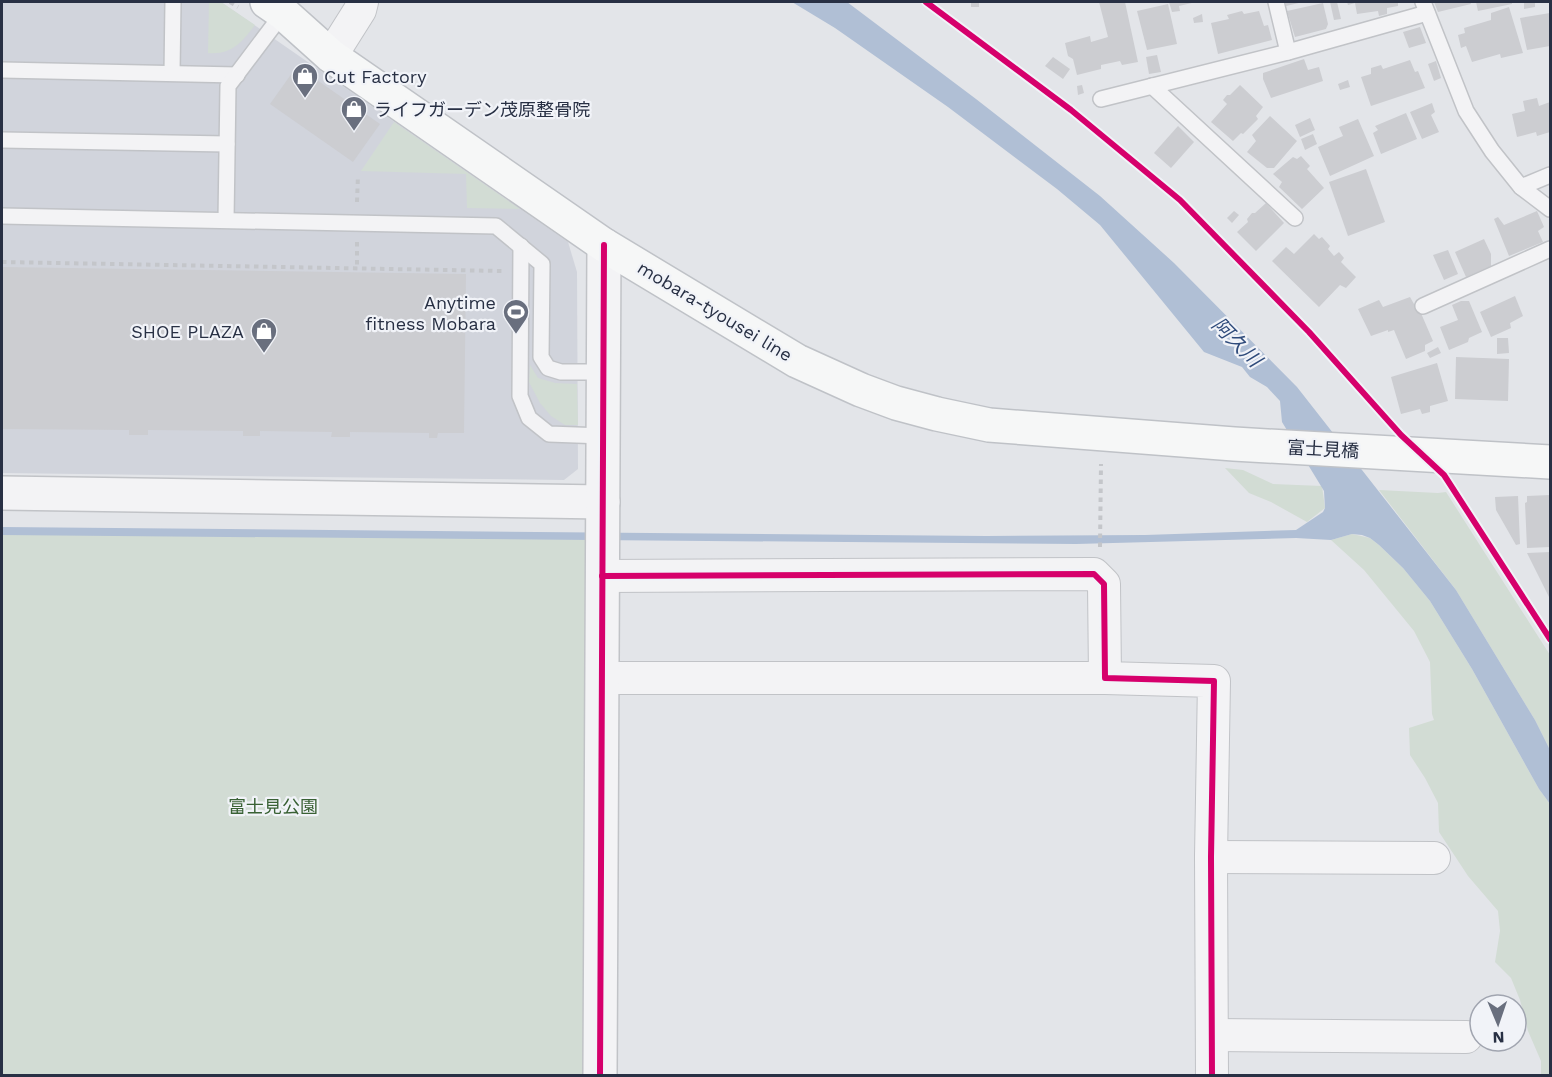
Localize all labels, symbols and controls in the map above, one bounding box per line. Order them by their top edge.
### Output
shop icon: Cut Factory [290,61,320,99]
place label: Cut Factory [324,66,427,87]
shop icon: ライフガーデン茂原整骨院 [339,94,369,132]
place label: ライフガーデン茂原整骨院 [374,99,590,120]
street label: mobara-tyousei line [634,257,796,365]
place label: Anytime fitness Mobara [365,292,496,334]
sports icon: Anytime fitness Mobara [501,297,531,335]
water label: 阿久川 [1207,312,1268,373]
shop icon: SHOE PLAZA [249,316,279,354]
place label: SHOE PLAZA [131,321,244,342]
street label: 富士見橋 [1286,437,1360,461]
park label: 富士見公園 [228,796,318,817]
north arrow [1468,993,1528,1053]
text: N [1492,1028,1505,1047]

